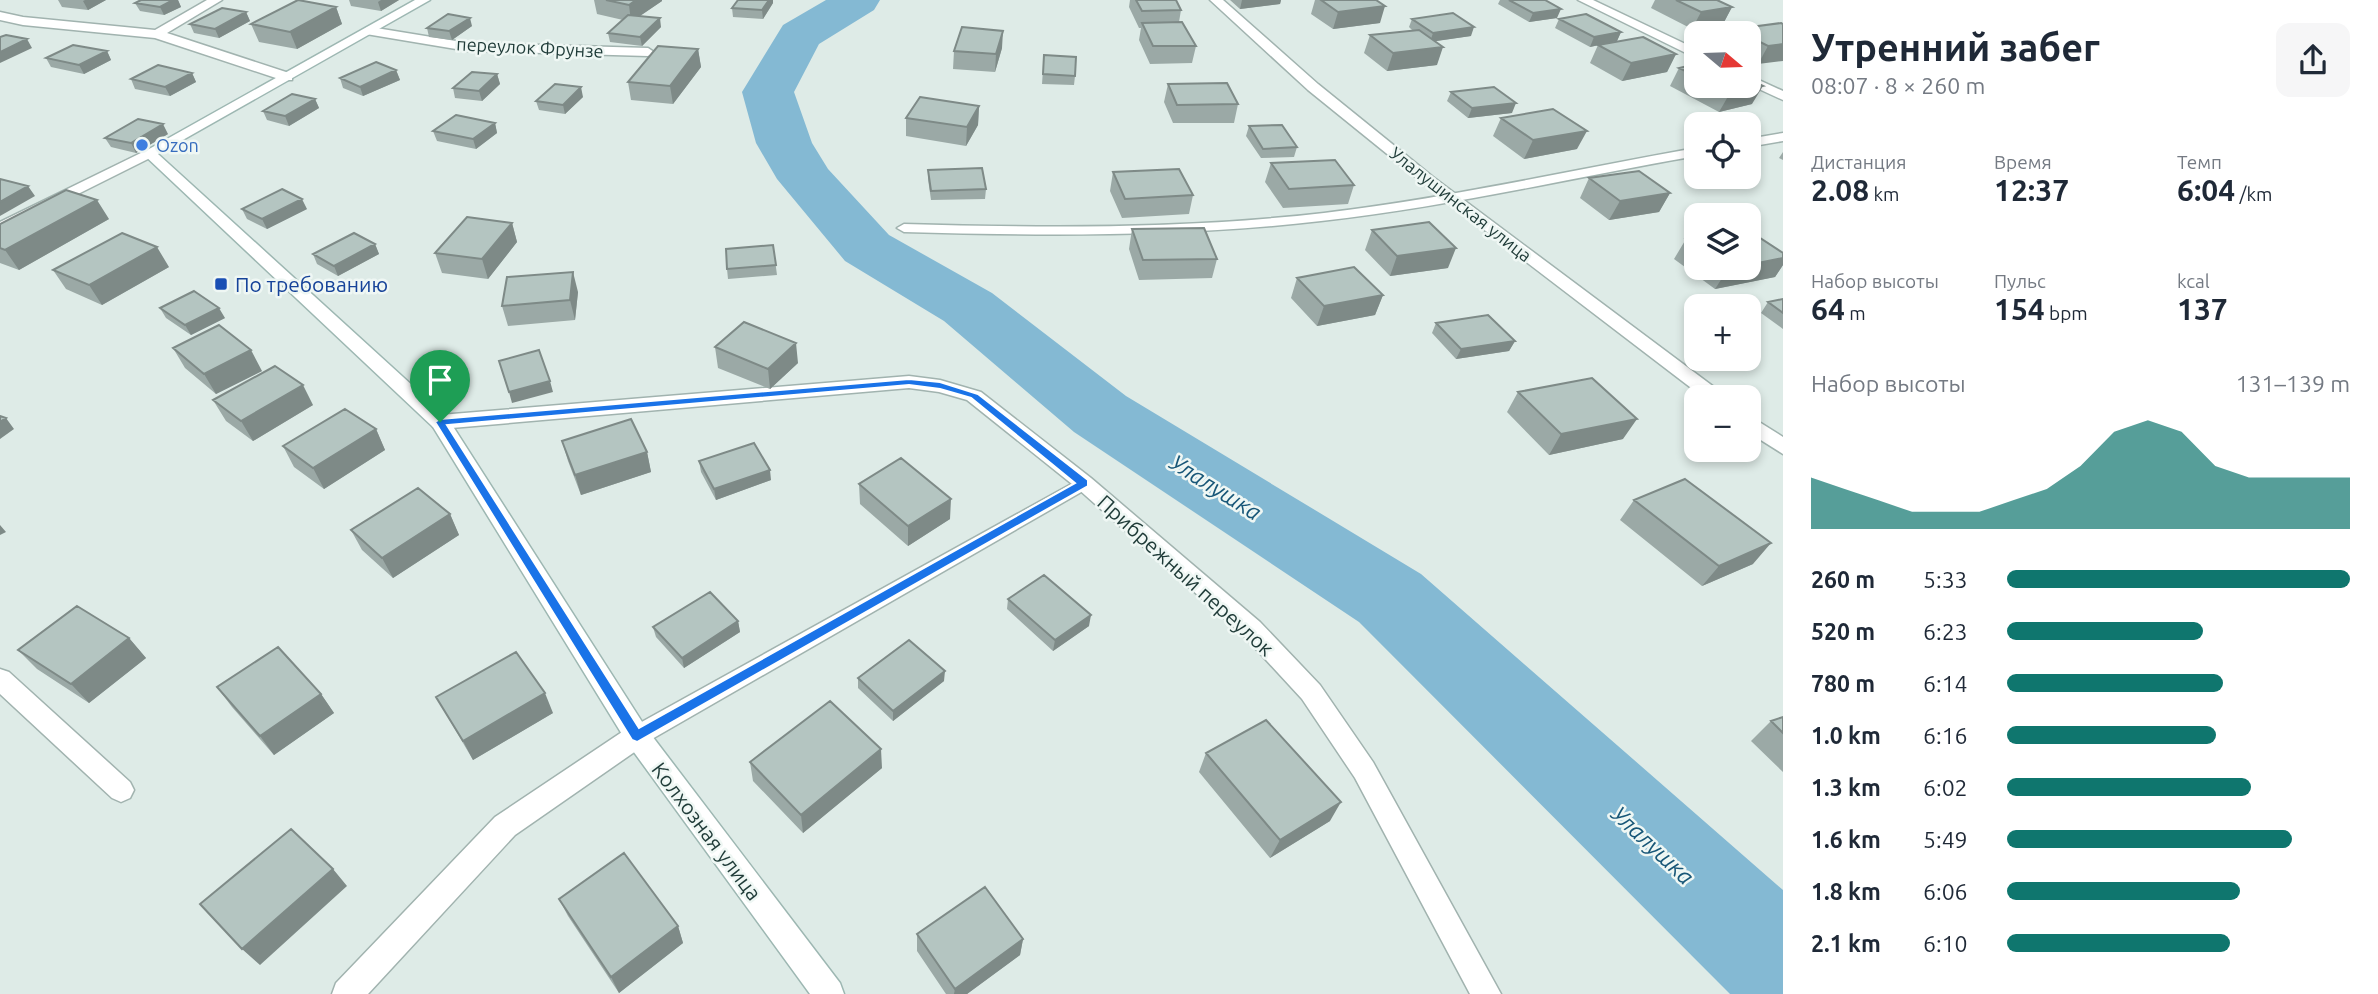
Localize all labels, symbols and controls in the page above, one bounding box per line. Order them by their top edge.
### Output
north arrow [1684,21,1760,98]
map controls [1684,21,1761,462]
button: share [2276,23,2350,97]
text: Утренний забег [1811,26,2100,68]
street label: переулок Фрунзе [456,33,604,61]
text: 08:07 · 8 × 260 m [1811,73,1985,98]
button: locate [1684,112,1761,189]
place label: Ozon [156,135,199,155]
marker: Ozon [134,137,150,153]
street label: Улалушинская улица [1386,143,1536,265]
text: Дистанция [1811,151,1906,173]
text: Время [1994,151,2052,173]
text: Темп [2177,151,2222,173]
text: 2.08 [1811,173,1869,207]
text: 12:37 [1994,173,2069,207]
text: 6:04 [2177,173,2235,207]
text: km [1869,183,1899,205]
text: /km [2235,183,2273,205]
button: layers [1684,203,1761,280]
text: Набор высоты [1811,270,1939,292]
text: Пульс [1994,270,2046,292]
text: kcal [2177,270,2210,292]
place label: По требованию [235,272,388,296]
marker: По требованию [213,276,229,292]
text: 64 [1811,292,1845,326]
text: 154 [1994,292,2045,326]
text: 137 [2177,292,2228,326]
button: + [1684,294,1761,371]
text: m [1845,302,1866,324]
text: bpm [2045,302,2088,324]
pin [410,350,470,422]
icon: arrive [421,361,459,399]
text: Набор высоты [1811,371,1966,396]
text: 131–139 m [2236,371,2350,396]
button: − [1684,385,1761,462]
water label: Улалушка [1165,449,1266,525]
street label: Прибрежный переулок [1093,490,1279,661]
text: 260 m [1811,567,1875,592]
text: 5:33 [1923,567,1968,592]
text: 520 m [1811,619,1875,644]
text: 6:23 [1923,619,1968,644]
text: 780 m [1811,671,1875,696]
text: 6:14 [1923,671,1968,696]
text: 1.0 km [1811,723,1881,748]
text: 6:16 [1923,723,1968,748]
street label: Колхозная улица [647,757,767,905]
text: 1.3 km [1811,775,1881,800]
text: 6:02 [1923,775,1968,800]
water label: Улалушка [1606,800,1699,889]
text: 1.6 km [1811,827,1881,852]
text: 5:49 [1923,827,1968,852]
text: 1.8 km [1811,879,1881,904]
text: 6:06 [1923,879,1968,904]
text: 2.1 km [1811,931,1881,956]
text: 6:10 [1923,931,1968,956]

